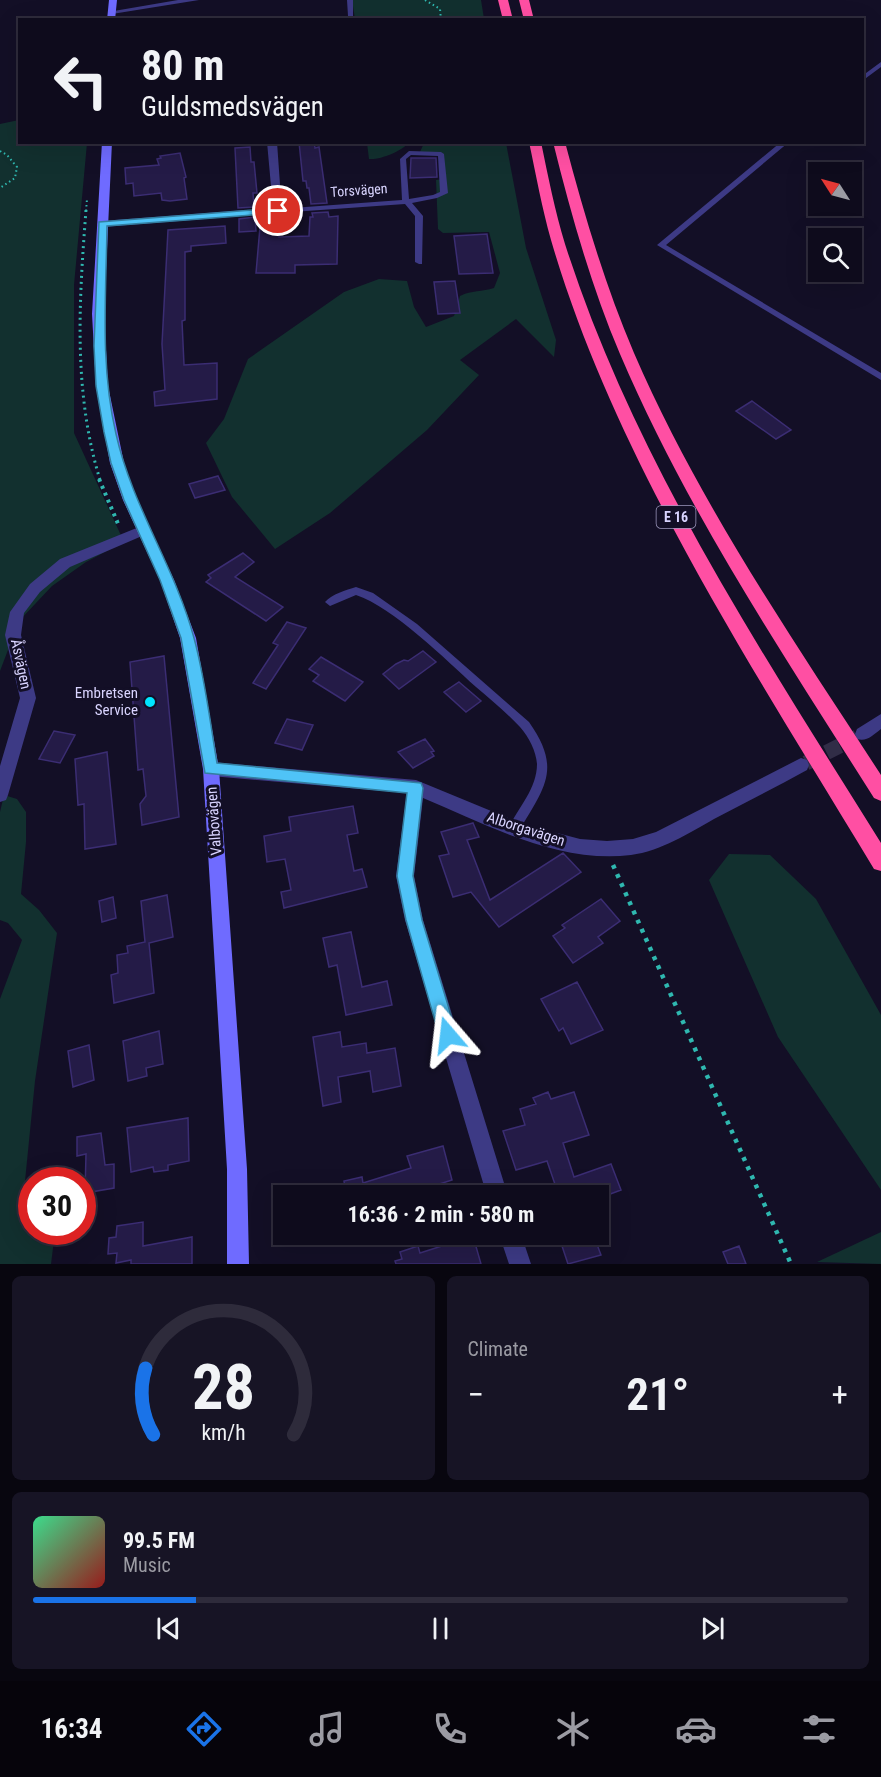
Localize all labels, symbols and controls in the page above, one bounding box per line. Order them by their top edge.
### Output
text: 80 m [141,41,224,90]
icon: left [42,42,120,120]
text: Guldsmedsvägen [141,91,324,123]
north arrow [808,162,862,216]
map controls [808,162,862,282]
street label: Torsvägen [330,180,388,200]
pin [252,185,303,236]
icon: arrive [261,194,294,227]
button: search [808,228,862,282]
road number: E 16 [656,506,696,528]
street label: Åsvägen [7,637,35,691]
place label: Embretsen Service [75,684,138,719]
marker: Embretsen Service [143,695,157,709]
street label: Valbovägen [203,786,225,856]
street label: Alborgavägen [485,808,567,850]
position arrow [416,1003,480,1067]
speed limit sign: 30 [18,1167,96,1245]
text: 16:36 · 2 min · 580 m [348,1202,534,1227]
text: Climate [468,1337,528,1361]
text: 28 [192,1351,255,1424]
text: 21° [626,1368,689,1421]
text: − [468,1375,484,1414]
text: + [832,1375,848,1414]
text: km/h [201,1420,245,1445]
text: 99.5 FM [123,1528,195,1553]
text: Music [123,1553,171,1577]
icon: previous [152,1612,185,1645]
icon: pause [424,1612,457,1645]
icon: next [696,1612,729,1645]
icon: directions [183,1708,225,1750]
icon: music [306,1708,348,1750]
icon: phone [429,1708,471,1750]
icon: climate [552,1708,594,1750]
icon: car [675,1708,717,1750]
icon: filters [798,1708,840,1750]
text: 16:34 [41,1713,102,1745]

